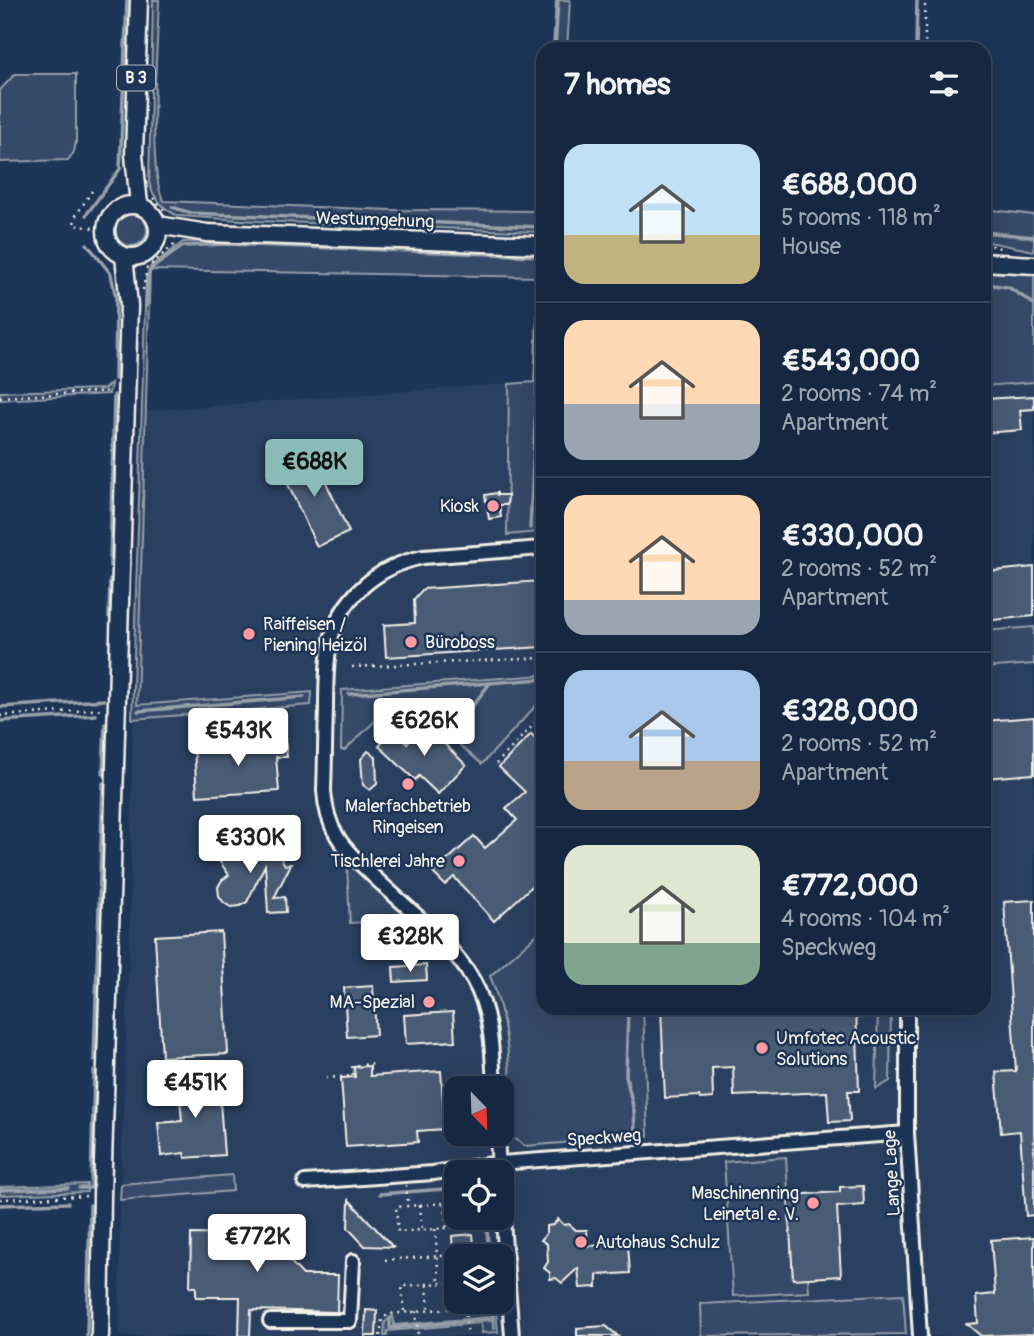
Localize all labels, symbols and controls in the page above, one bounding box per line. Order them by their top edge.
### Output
icon: filters [925,65,963,103]
road number: B 3 [117,66,155,90]
text: 7 homes [564,66,671,103]
text: €688,000 [781,166,918,203]
icon: home [620,172,704,256]
text: 5 rooms · 118 m² [781,203,941,232]
street label: Westumgehung [315,206,435,234]
text: House [781,232,841,261]
text: €543,000 [781,342,920,379]
icon: home [620,348,704,432]
text: 2 rooms · 74 m² [781,379,937,408]
text: Apartment [781,408,888,437]
pin: €688K [265,440,363,499]
text: €688K [281,447,347,476]
place label: Kiosk [440,495,479,518]
marker: Kiosk [485,498,501,514]
text: €330,000 [781,517,924,554]
icon: home [620,523,704,607]
text: 2 rooms · 52 m² [781,554,937,583]
text: Apartment [781,583,888,612]
place label: Raiffeisen / Piening Heizöl [263,613,367,657]
marker: Raiffeisen / Piening Heizöl [241,626,257,642]
place label: Büroboss [425,631,495,654]
marker: Büroboss [403,634,419,650]
text: €328,000 [781,692,919,729]
pin: €626K [375,698,473,758]
icon: home [620,698,704,782]
text: €626K [390,706,458,735]
pin: €543K [189,708,287,768]
text: €543K [204,716,272,745]
text: 2 rooms · 52 m² [781,729,937,758]
text: Apartment [781,758,888,787]
marker: Malerfachbetrieb Ringeisen [400,776,416,792]
place label: Malerfachbetrieb Ringeisen [345,795,471,839]
pin: €330K [201,816,299,875]
text: €330K [215,823,285,852]
place label: Tischlerei Jahre [331,850,445,873]
marker: Tischlerei Jahre [451,853,467,869]
text: €772,000 [781,867,918,904]
icon: home [620,873,704,957]
text: 4 rooms · 104 m² [781,904,950,933]
pin: €328K [361,914,459,974]
text: €328K [377,922,443,951]
text: Speckweg [781,933,876,962]
place label: MA-Spezial [330,991,415,1014]
marker: MA-Spezial [421,994,437,1010]
place label: Umfotec Acoustic Solutions [776,1027,916,1071]
marker: Umfotec Acoustic Solutions [754,1040,770,1056]
pin: €451K [146,1060,244,1120]
text: €451K [163,1068,227,1097]
north arrow [444,1076,514,1146]
map controls [444,1076,514,1314]
street label: Speckweg [566,1124,642,1152]
street label: Lange Lage [878,1129,906,1217]
button: locate [444,1160,514,1230]
place label: Maschinenring Leinetal e. V. [691,1182,799,1226]
marker: Maschinenring Leinetal e. V. [805,1195,821,1211]
pin: €772K [208,1214,306,1274]
text: €772K [224,1222,290,1251]
place label: Autohaus Schulz [595,1231,720,1254]
marker: Autohaus Schulz [573,1234,589,1250]
button: layers [444,1244,514,1314]

